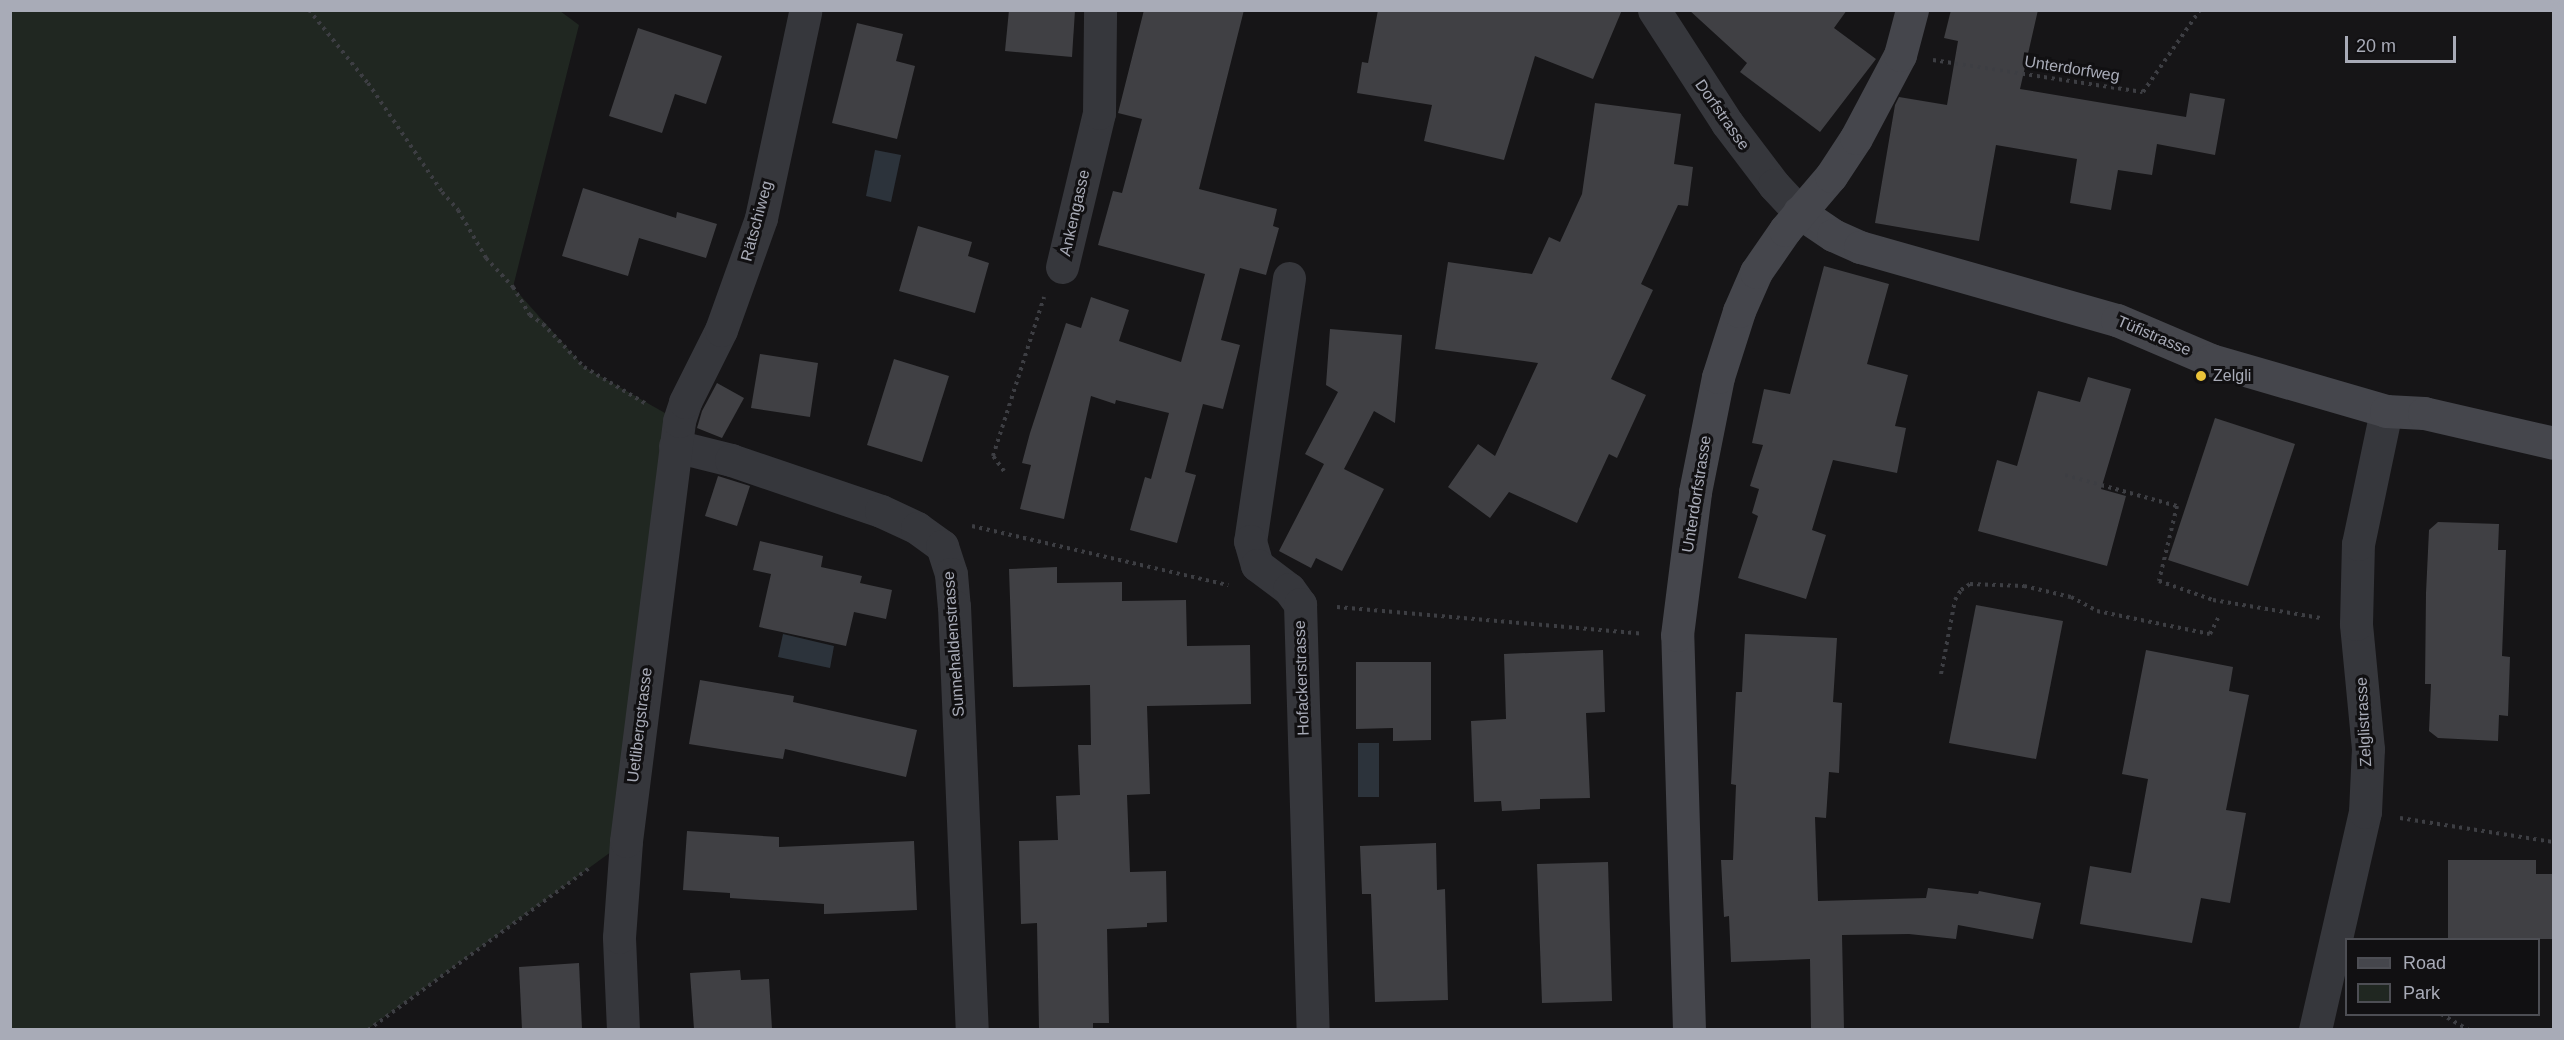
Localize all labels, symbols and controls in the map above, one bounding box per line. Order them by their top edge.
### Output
scale bar [2348,24,2459,62]
text: 20 m [2356,36,2396,56]
street label: Unterdorfweg [2023,52,2121,86]
street label: Dorfstrasse [1691,76,1753,154]
street label: Ankengasse [1056,168,1094,258]
street label: Rätschiweg [737,179,777,263]
street label: Tüfistrasse [2114,312,2194,360]
place label: Zelgli [2213,366,2251,386]
marker: Zelgli [2194,369,2208,383]
street label: Unterdorfstrasse [1678,434,1716,554]
street label: Sunnehaldenstrasse [939,571,969,717]
street label: Hofackerstrasse [1290,620,1314,736]
street label: Uetlibergstrasse [623,666,657,784]
street label: Zelglistrasse [2352,677,2376,767]
legend [2345,938,2540,1016]
text: Road [2403,953,2446,973]
text: Park [2403,983,2440,1003]

